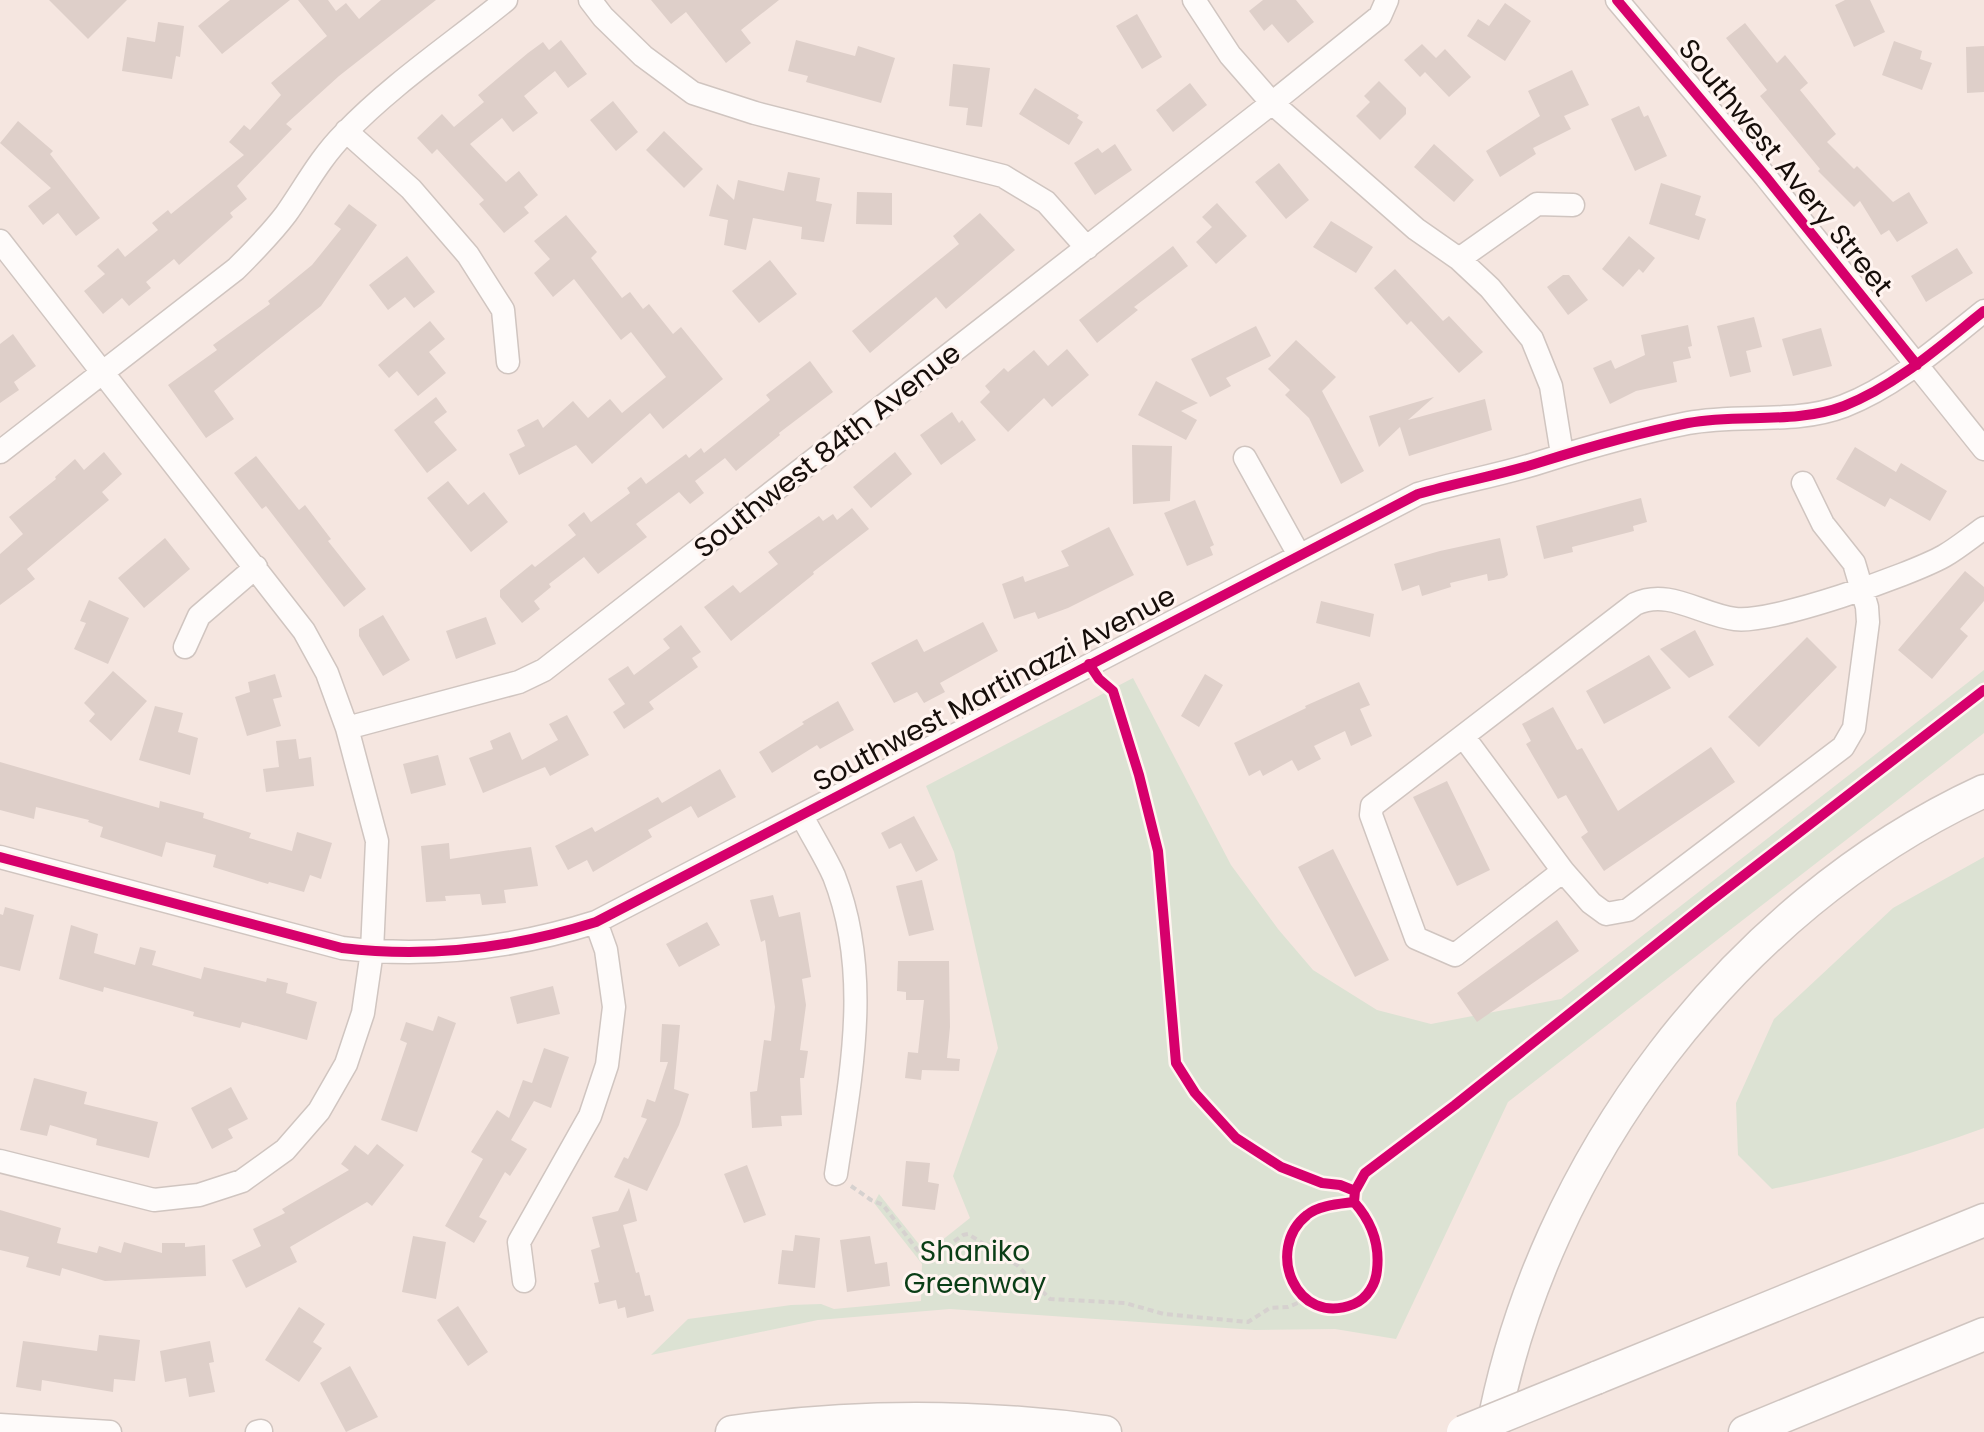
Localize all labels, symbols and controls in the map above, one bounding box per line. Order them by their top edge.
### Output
street label: Southwest Avery Street [1670,30,1902,304]
street label: Southwest 84th Avenue [686,334,969,567]
street label: Southwest Martinazzi Avenue [806,576,1182,801]
park label: Shaniko Greenway [904,1232,1046,1303]

